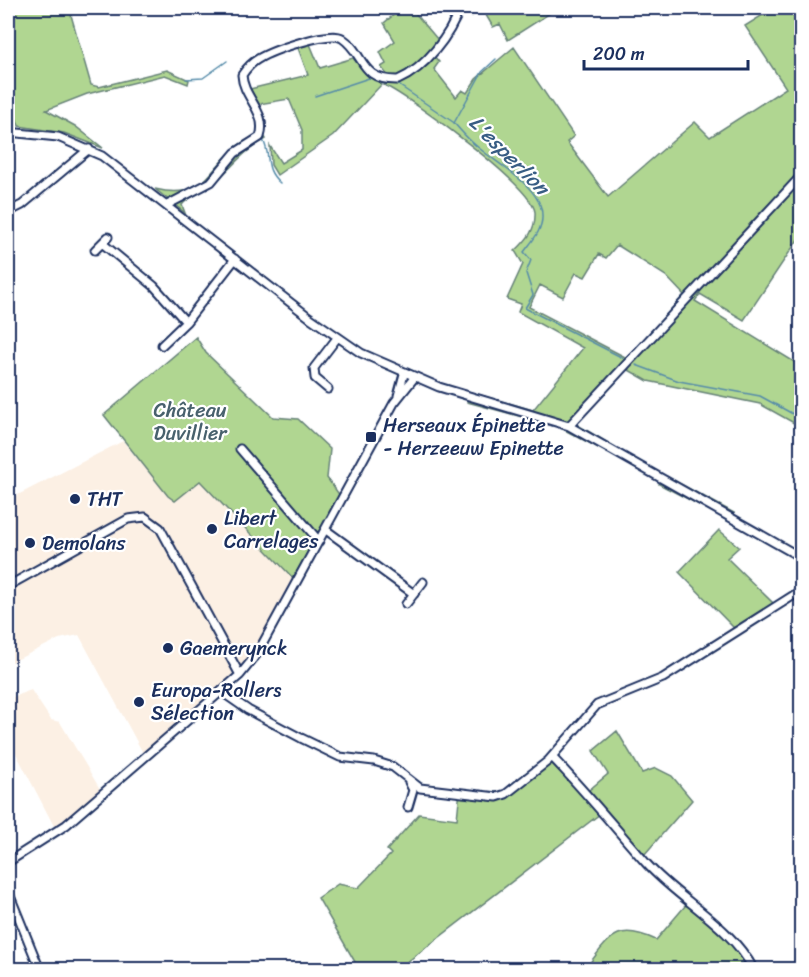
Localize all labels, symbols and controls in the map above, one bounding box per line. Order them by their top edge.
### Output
scale bar [584,33,748,71]
text: 200 m [593,38,645,70]
water label: L'esperlion [459,105,560,206]
park label: Château Duvillier [154,393,228,451]
place label: Herseaux Épinette - Herzeeuw Epinette [383,408,564,466]
marker: Herseaux Épinette - Herzeeuw Epinette [364,430,378,444]
place label: THT [87,482,123,517]
marker: THT [68,492,82,506]
place label: Libert Carrelages [224,501,319,559]
marker: Libert Carrelages [205,522,219,536]
place label: Demolans [42,526,126,561]
marker: Demolans [23,536,37,550]
place label: Gaemerynck [180,631,288,666]
marker: Gaemerynck [161,641,175,655]
place label: Europa-Rollers Sélection [151,673,282,731]
marker: Europa-Rollers Sélection [132,695,146,709]

